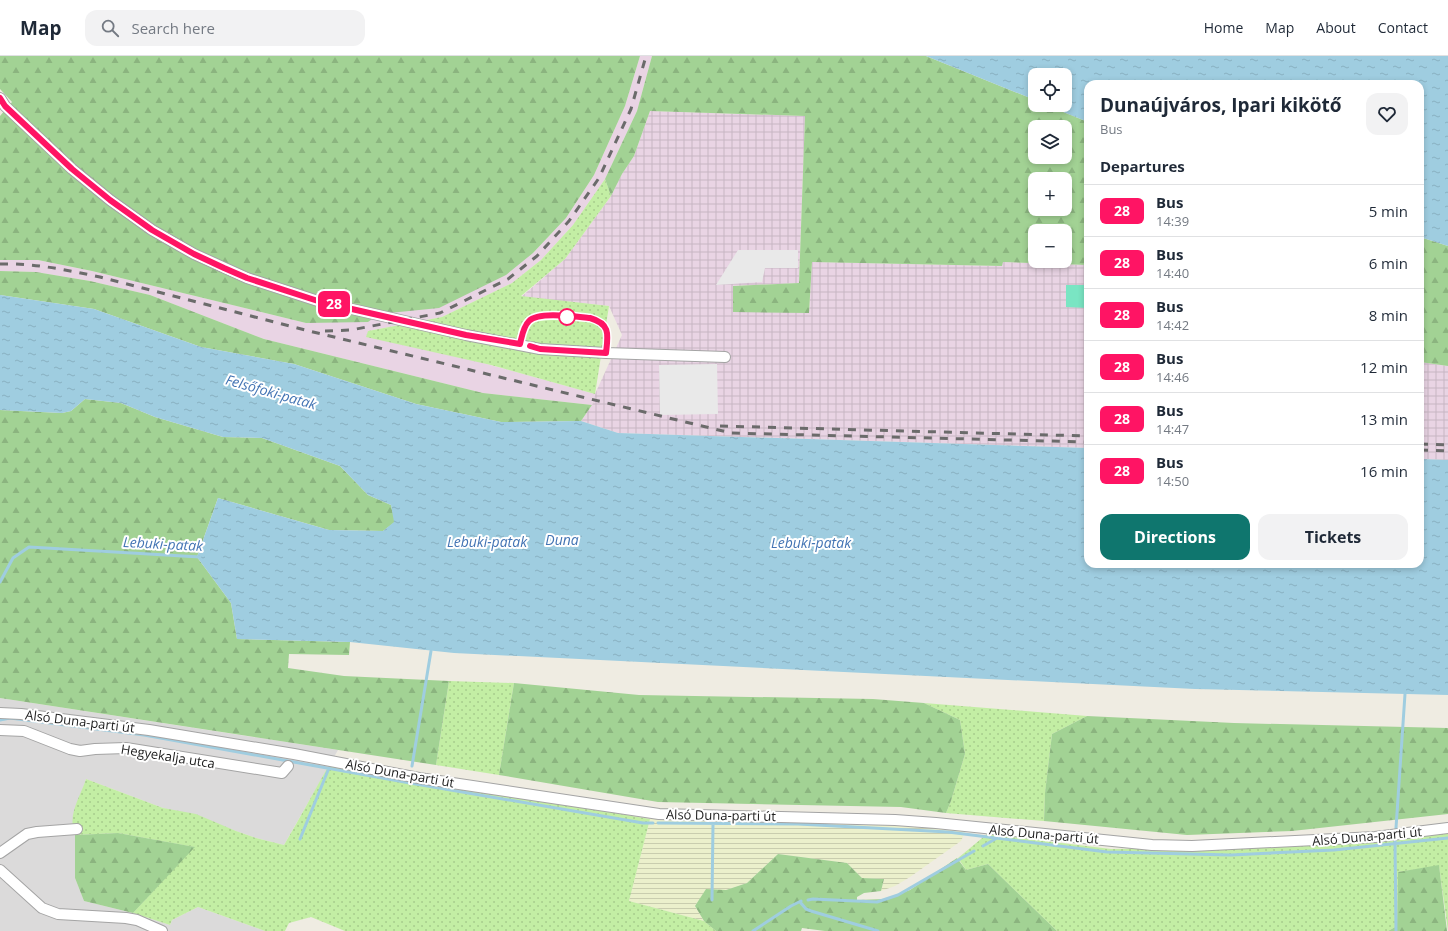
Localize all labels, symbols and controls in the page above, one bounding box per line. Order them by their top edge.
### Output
search box [85,10,365,46]
text: Map [20,15,61,41]
icon: search [99,17,121,39]
text: Search here [131,18,215,38]
text: Home [1204,18,1243,37]
text: Map [1265,18,1294,37]
text: About [1316,18,1356,37]
text: Contact [1378,18,1428,37]
map controls [1028,68,1072,268]
button: locate [1028,68,1072,112]
text: Dunaújváros, Ipari kikötő [1100,92,1342,118]
button: heart [1366,93,1408,135]
button: layers [1028,120,1072,164]
text: Bus [1100,120,1123,138]
text: Departures [1100,156,1185,176]
button: + [1028,172,1072,216]
text: Bus [1156,192,1183,212]
text: 28 [1114,201,1130,220]
text: 5 min [1369,201,1408,221]
text: 14:39 [1156,212,1189,230]
button: − [1028,224,1072,268]
text: Bus [1156,244,1183,264]
text: 28 [1114,253,1130,272]
text: 6 min [1369,253,1408,273]
text: 14:40 [1156,264,1189,282]
line badge: 28 [316,291,352,317]
text: 28 [326,294,342,313]
text: Bus [1156,296,1183,316]
text: 28 [1114,305,1130,324]
text: 8 min [1369,305,1408,325]
unlabelled marker [558,308,576,326]
text: 14:42 [1156,316,1189,334]
text: Bus [1156,348,1183,368]
text: 28 [1114,357,1130,376]
text: 12 min [1360,357,1408,377]
text: 14:46 [1156,368,1189,386]
water label: Felsőfoki-patak [224,369,320,414]
text: Bus [1156,400,1183,420]
text: 28 [1114,409,1130,428]
text: 13 min [1360,409,1408,429]
text: 14:47 [1156,420,1189,438]
text: Bus [1156,452,1183,472]
text: 28 [1114,461,1130,480]
text: 16 min [1360,461,1408,481]
text: 14:50 [1156,472,1189,490]
button: Directions [1100,514,1250,560]
button: Tickets [1258,514,1408,560]
water label: Duna [545,530,579,549]
water label: Lebuki-patak [123,532,205,555]
water label: Lebuki-patak [447,532,528,551]
water label: Lebuki-patak [771,533,852,552]
street label: Alsó Duna-parti út [24,705,136,737]
street label: Hegyekalja utca [120,740,216,772]
street label: Alsó Duna-parti út [344,755,456,791]
street label: Alsó Duna-parti út [666,805,777,825]
street label: Alsó Duna-parti út [988,820,1100,848]
street label: Alsó Duna-parti út [1311,822,1423,850]

